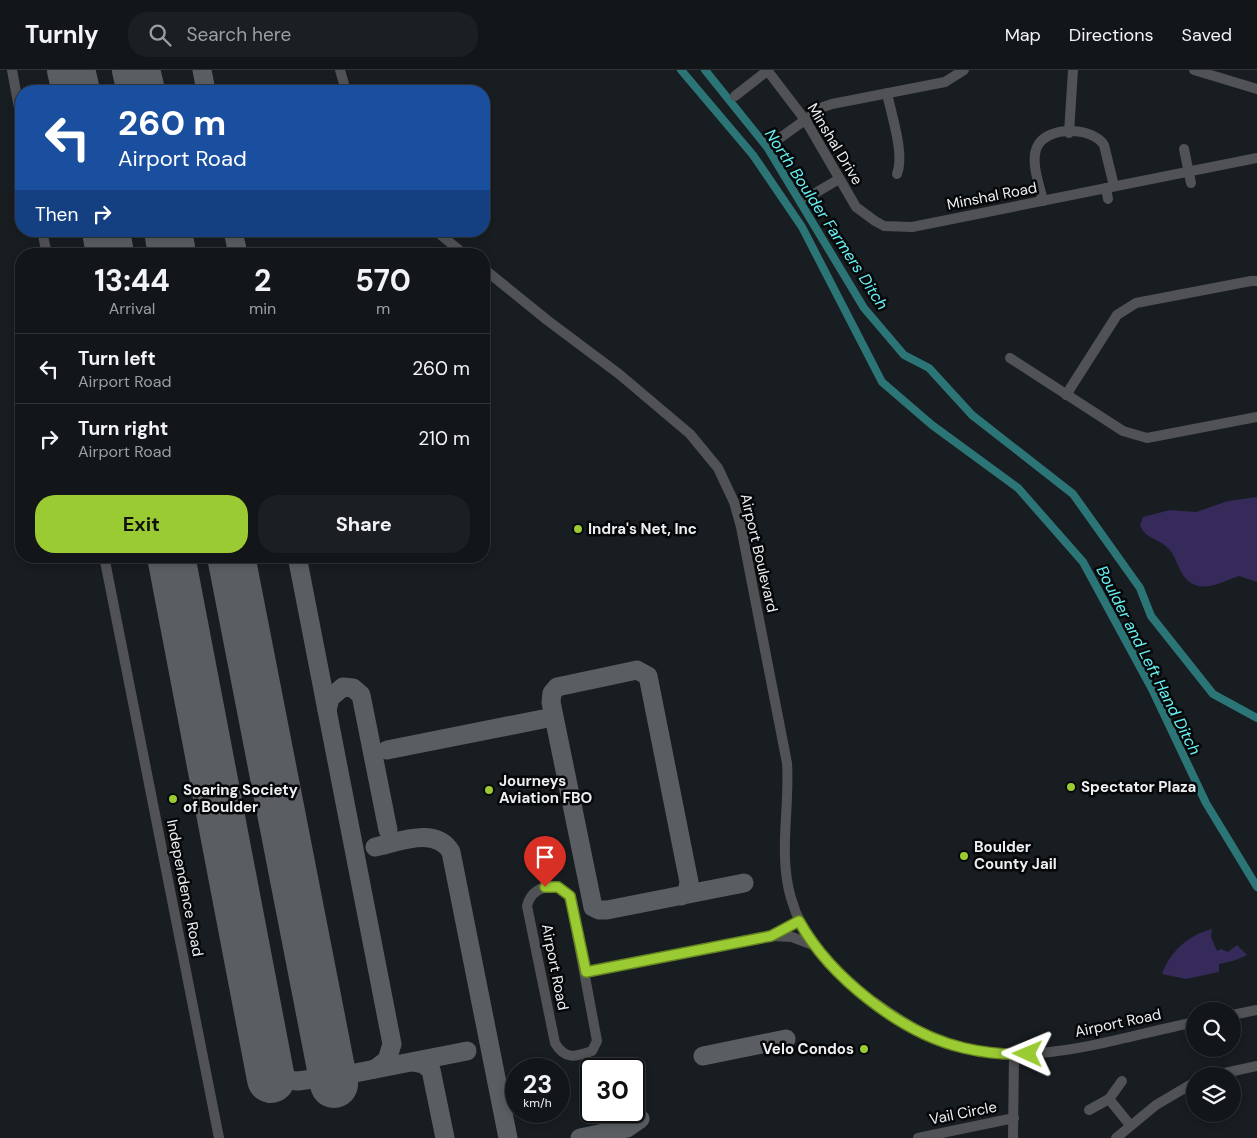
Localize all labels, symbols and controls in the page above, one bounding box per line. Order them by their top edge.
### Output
search box [128,12,478,57]
text: Turnly [25,19,98,50]
icon: search [146,21,174,49]
text: Search here [186,22,291,47]
text: Map [1005,23,1041,47]
text: Directions [1069,23,1154,47]
text: Saved [1182,23,1232,47]
street label: Minshal Drive [803,99,867,189]
text: 260 m [118,100,226,146]
icon: left [35,105,100,170]
water label: North Boulder Farmers Ditch [760,125,893,314]
text: Airport Road [118,144,247,173]
street label: Minshal Road [945,177,1039,215]
icon: right [88,200,116,228]
text: Then [35,202,78,227]
text: 13:44 [94,261,170,300]
text: 2 [254,261,271,300]
text: 570 [355,261,411,300]
text: Arrival [109,298,155,319]
text: min [249,298,276,319]
text: m [376,298,390,319]
text: Turn left [78,346,156,371]
icon: left [35,355,63,383]
text: 260 m [412,356,470,381]
text: Airport Road [78,371,172,392]
text: Turn right [78,416,168,441]
icon: right [35,425,63,453]
text: 210 m [418,426,470,451]
text: Airport Road [78,441,172,462]
street label: Airport Boulevard [736,492,782,614]
button: Exit [35,495,248,553]
button: Share [258,495,470,553]
place label: Indra's Net, Inc [588,519,697,539]
marker: Indra's Net, Inc [572,523,584,535]
water label: Boulder and Left Hand Ditch [1092,562,1206,759]
place label: Journeys Aviation FBO [499,771,593,808]
place label: Spectator Plaza [1081,777,1196,797]
place label: Soaring Society of Boulder [183,780,298,817]
marker: Spectator Plaza [1065,781,1077,793]
marker: Journeys Aviation FBO [483,784,495,796]
marker: Soaring Society of Boulder [167,793,179,805]
street label: Independence Road [162,818,208,958]
pin [524,836,566,887]
place label: Boulder County Jail [974,837,1057,874]
icon: arrive [531,843,559,871]
marker: Boulder County Jail [958,850,970,862]
street label: Airport Road [537,922,573,1012]
map controls [1186,1002,1241,1122]
button: search [1186,1002,1241,1057]
street label: Airport Road [1073,1004,1163,1042]
position arrow [1001,1027,1053,1079]
place label: Velo Condos [762,1039,854,1059]
marker: Velo Condos [858,1043,870,1055]
speed limit sign: 30 [580,1058,645,1123]
button: layers [1186,1067,1241,1122]
text: 23 [523,1068,552,1101]
text: km/h [523,1095,552,1111]
street label: Vail Circle [928,1097,998,1129]

